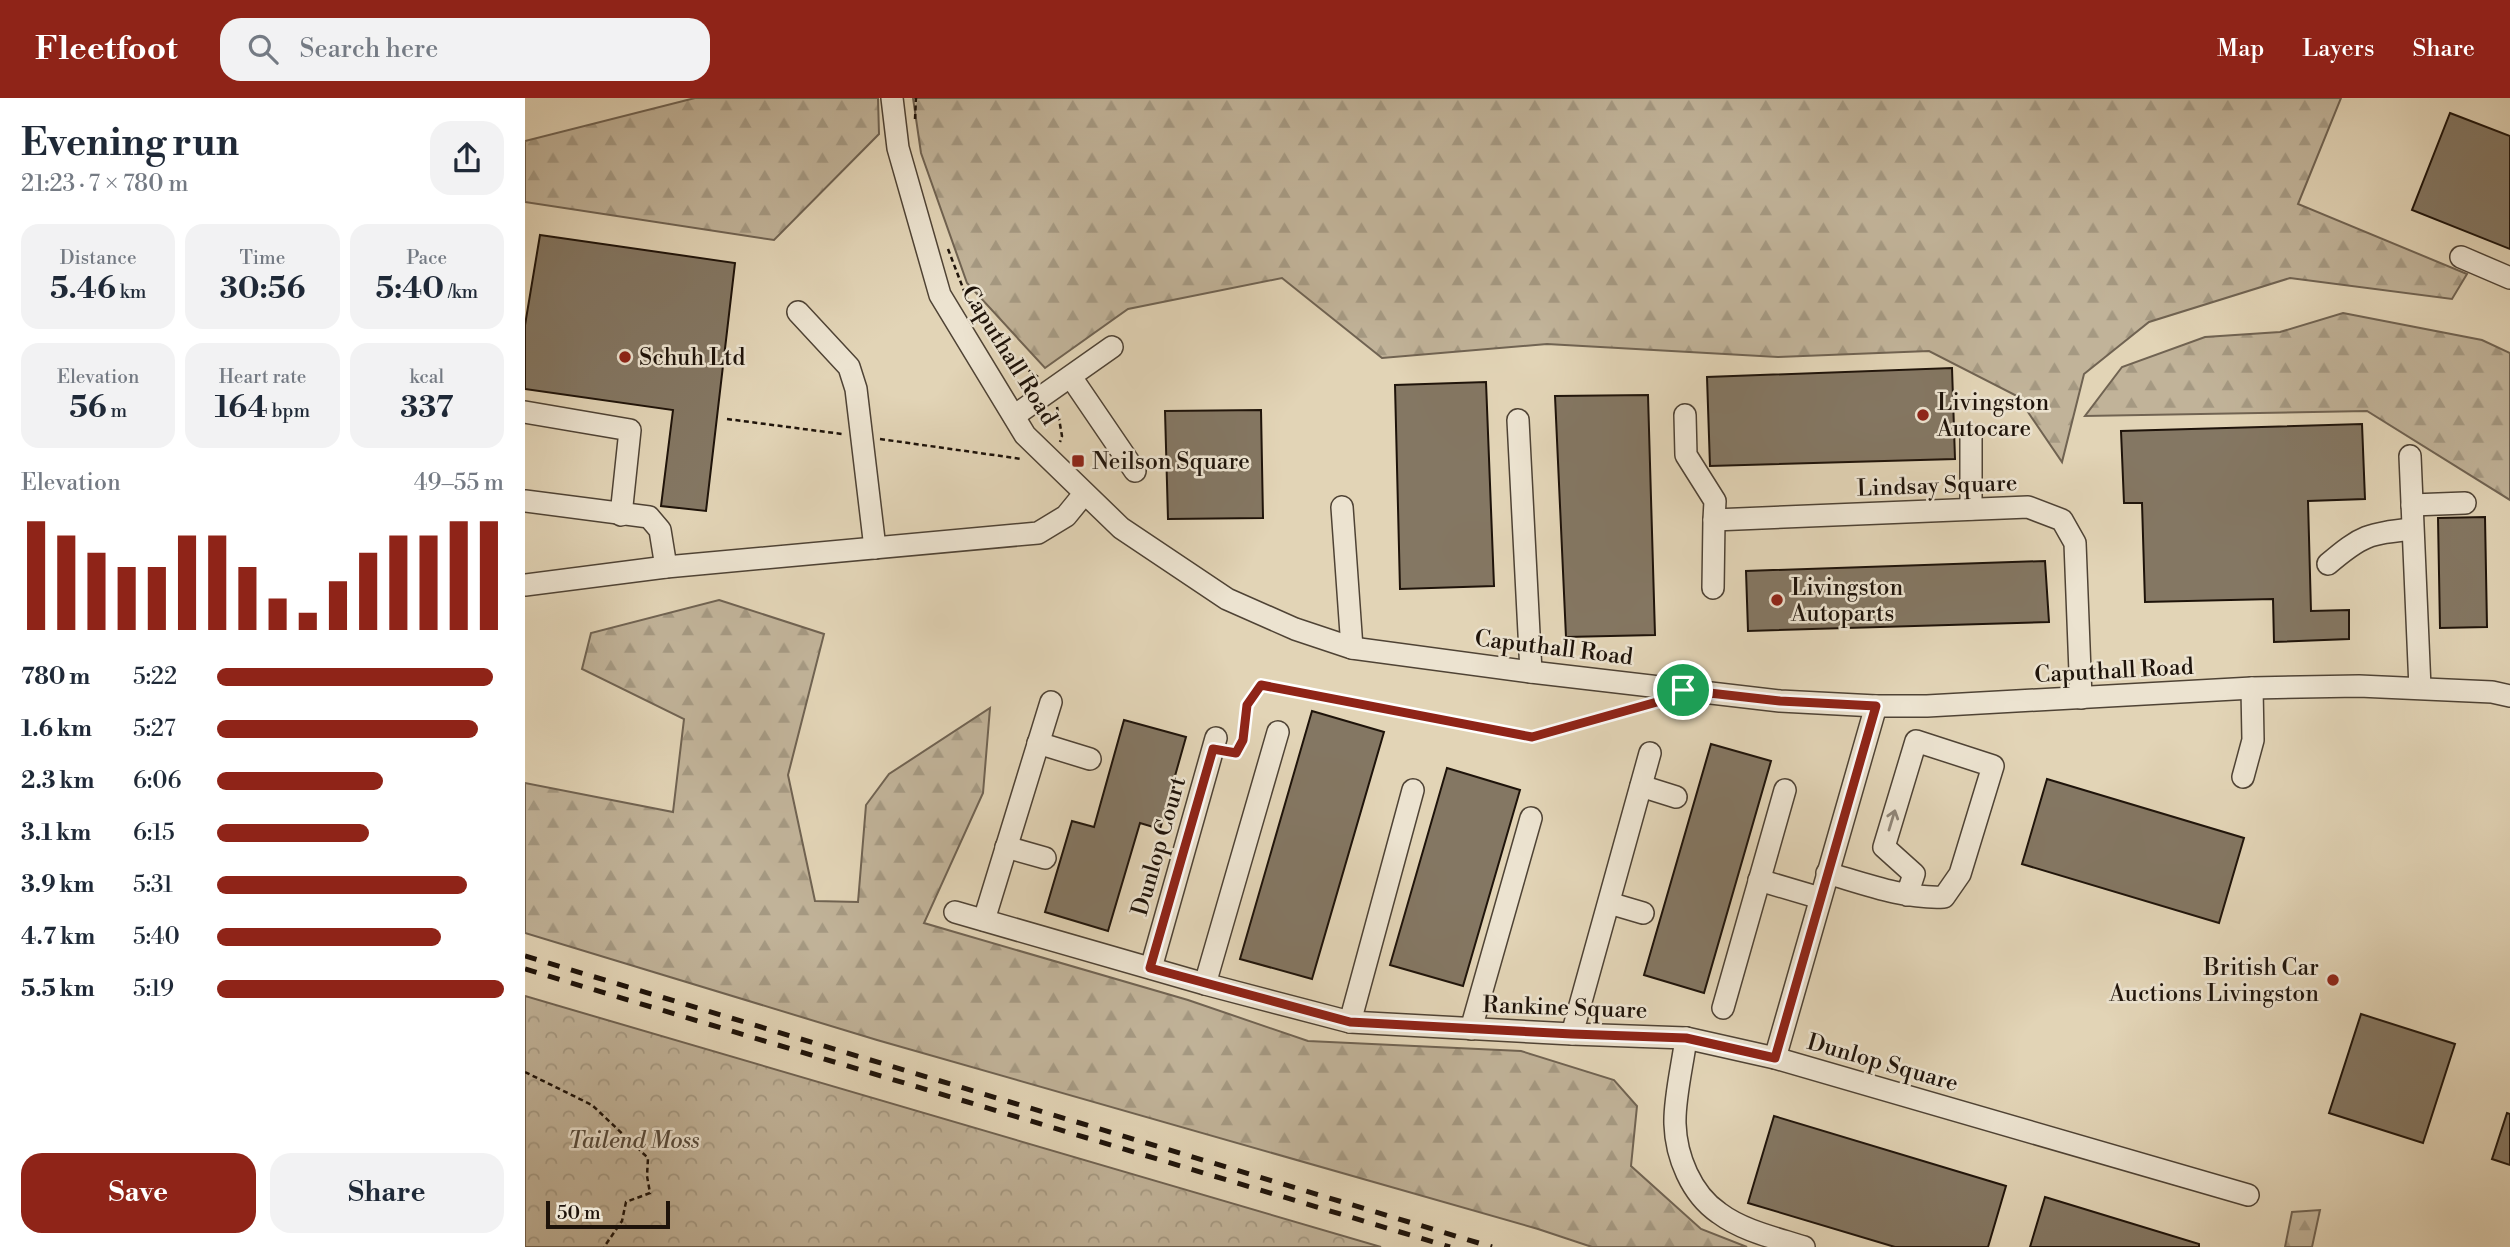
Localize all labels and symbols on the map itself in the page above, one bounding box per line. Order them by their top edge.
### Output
street label: Caputhall Road [955,281,1063,431]
place label: Schuh Ltd [639,344,745,372]
marker: Schuh Ltd [617,349,633,365]
place label: Livingston Autocare [1936,389,2050,443]
marker: Livingston Autocare [1915,407,1931,423]
place label: Neilson Square [1092,448,1250,476]
marker: Neilson Square [1070,453,1086,469]
street label: Lindsay Square [1856,469,2018,503]
place label: Livingston Autoparts [1790,574,1904,628]
marker: Livingston Autoparts [1769,592,1785,608]
street label: Caputhall Road [1473,624,1635,672]
street label: Caputhall Road [2034,653,2194,689]
pin [1653,660,1713,720]
street label: Dunlop Court [1126,774,1192,919]
one-way arrow [1886,810,1899,832]
place label: British Car Auctions Livingston [2108,954,2319,1008]
marker: British Car Auctions Livingston [2325,972,2341,988]
street label: Rankine Square [1482,991,1648,1025]
street label: Dunlop Square [1804,1028,1962,1098]
park label: Tailend Moss [568,1127,700,1155]
scale bar [546,1198,670,1230]

